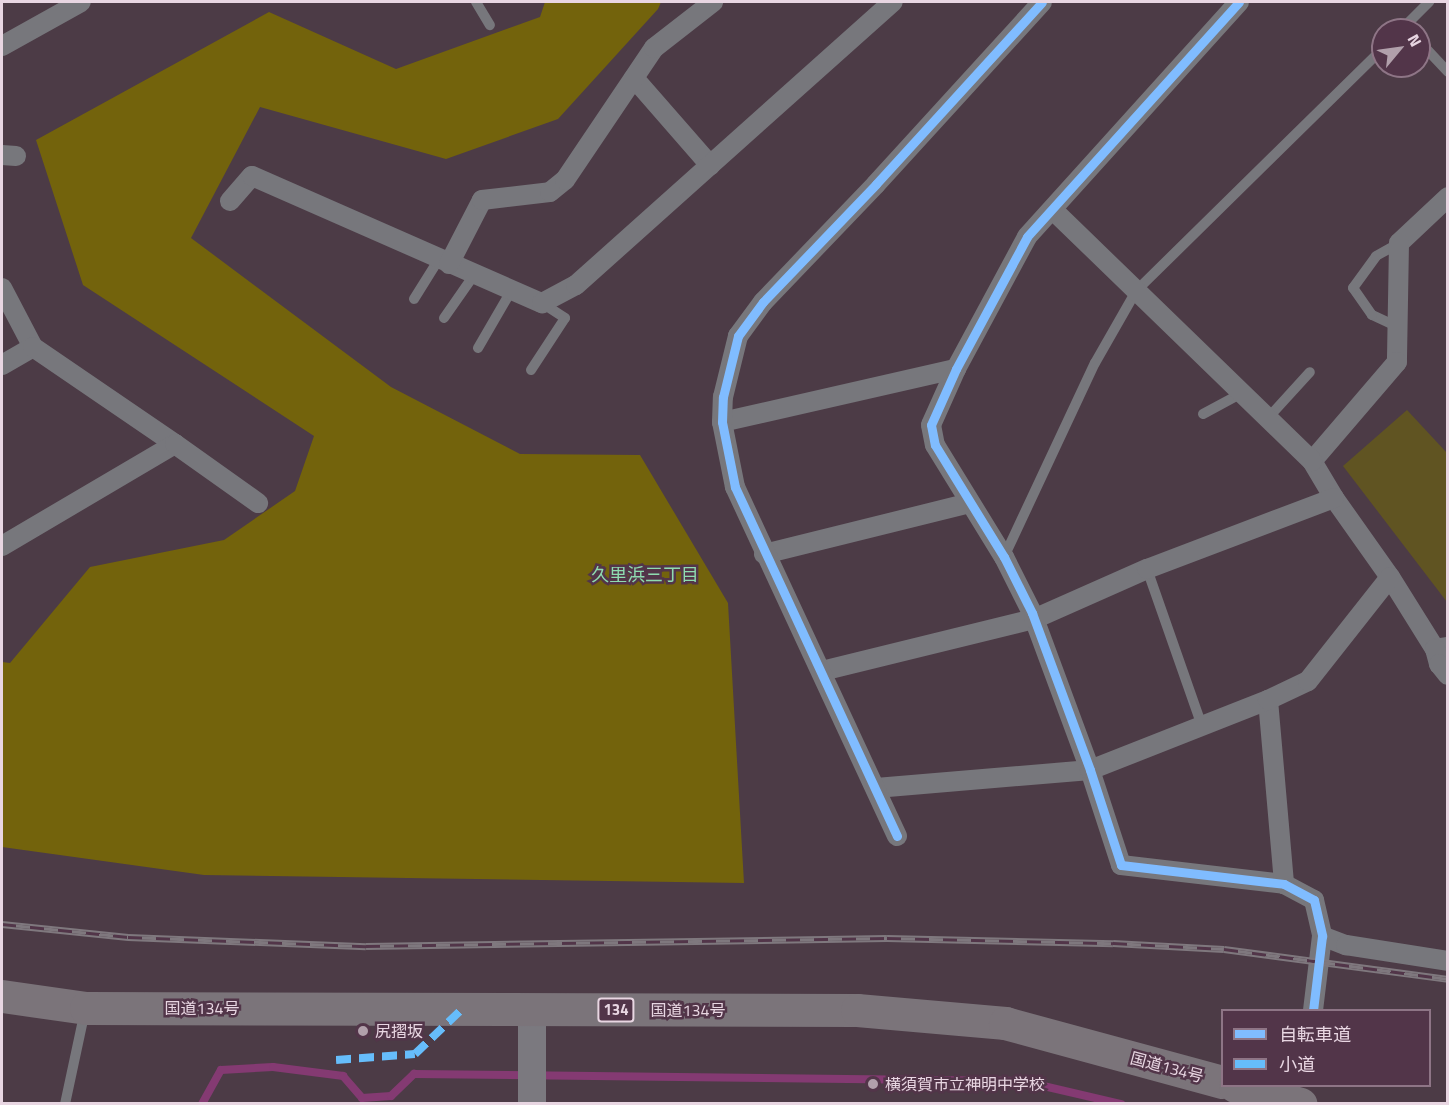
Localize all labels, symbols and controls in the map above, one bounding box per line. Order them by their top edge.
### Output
north arrow [1371,18,1431,78]
text: N [1402,30,1428,51]
district label: 久里浜三丁目 [591,564,699,586]
street label: 国道134号 [165,998,239,1018]
road number: 134 [596,998,636,1022]
street label: 国道134号 [651,1000,725,1020]
legend [1221,1009,1431,1087]
place label: 尻摺坂 [375,1021,423,1041]
text: 自転車道 [1279,1021,1351,1048]
marker: 尻摺坂 [356,1024,370,1038]
street label: 国道134号 [1128,1048,1206,1086]
text: 小道 [1279,1051,1315,1078]
place label: 横須賀市立神明中学校 [885,1074,1045,1094]
marker: 横須賀市立神明中学校 [866,1077,880,1091]

